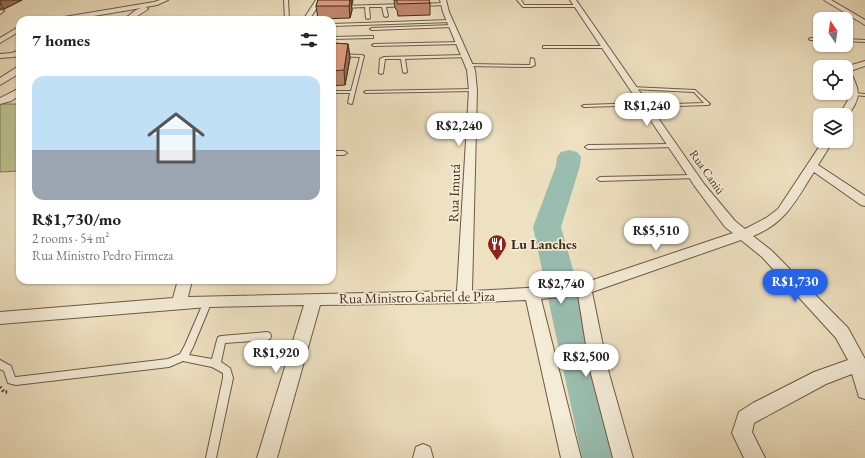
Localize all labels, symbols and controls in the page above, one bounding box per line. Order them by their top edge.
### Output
north arrow [813,12,853,52]
map controls [813,12,853,148]
text: 7 homes [32,29,90,51]
icon: filters [298,29,320,51]
button: locate [813,60,853,100]
pin: R$1,240 [610,93,684,127]
text: R$1,240 [624,97,670,114]
icon: home [140,102,212,174]
button: layers [813,108,853,148]
pin: R$2,240 [422,113,496,147]
text: R$2,240 [436,117,482,134]
street label: Rua Caniú [686,147,729,198]
street label: Rua Imutá [444,163,464,223]
text: R$1,730/mo [32,208,121,230]
pin: R$5,510 [619,218,693,252]
text: R$5,510 [633,222,679,239]
text: 2 rooms · 54 m² [32,230,109,247]
restaurant icon: Lu Lanches [486,233,508,261]
place label: Lu Lanches [511,235,577,253]
text: Rua Ministro Pedro Firmeza [32,247,173,264]
pin: R$1,730 [758,269,832,303]
pin: R$2,740 [524,271,598,305]
text: R$1,730 [772,273,818,290]
text: R$2,740 [538,275,584,292]
street label: Rua Ministro Gabriel de Piza [339,287,496,307]
pin: R$1,920 [239,340,313,374]
text: R$1,920 [253,344,299,361]
pin: R$2,500 [549,344,623,378]
text: R$2,500 [563,348,609,365]

